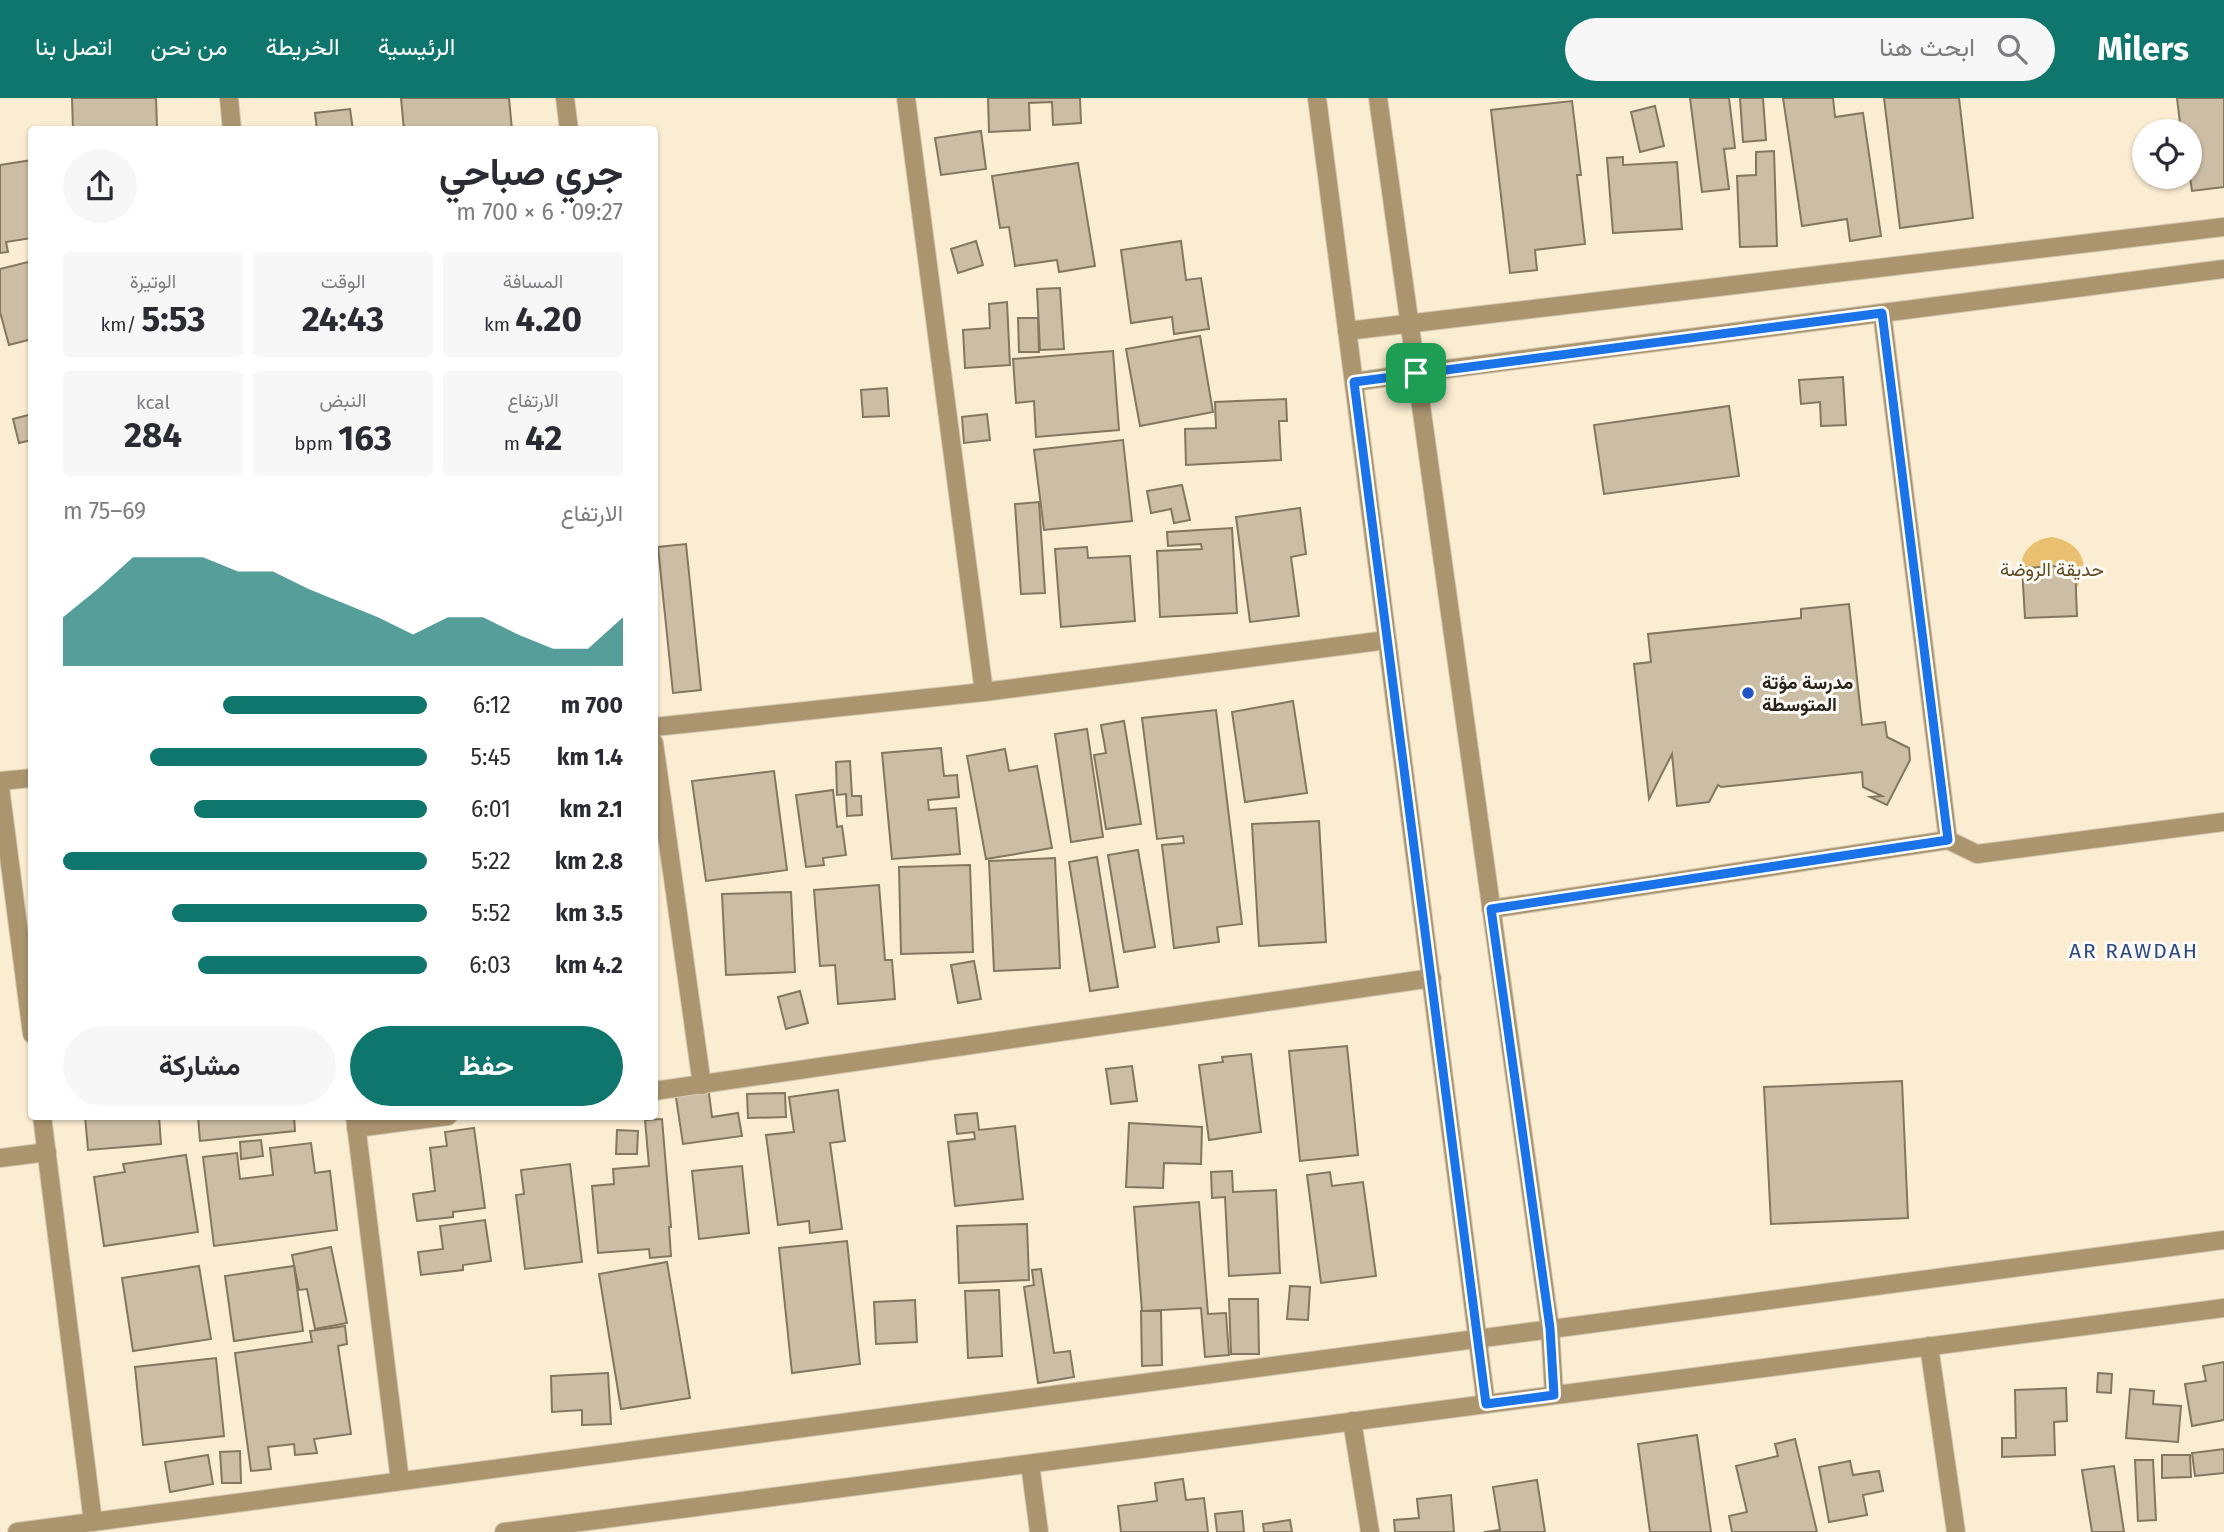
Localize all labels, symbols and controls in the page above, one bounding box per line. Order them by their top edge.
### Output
search box [1565,18,2055,81]
text: Milers [2097,29,2189,69]
icon: search [1993,30,2031,68]
text: ابحث هنا [1879,32,1975,63]
text: اتصل بنا [35,33,112,61]
text: من نحن [150,33,227,61]
text: الخريطة [265,33,340,61]
text: الرئيسية [378,33,455,61]
map controls [2132,119,2202,189]
button: locate [2132,119,2202,189]
button: share [63,149,137,223]
text: جري صباحي [439,149,623,195]
text: 09:27 · 6 × 700 m [456,198,623,226]
text: الوتيرة [130,270,176,293]
text: الوقت [321,270,365,293]
text: المسافة [503,270,563,293]
text: 5:53 [141,298,206,340]
text: 24:43 [302,298,384,340]
text: 4.20 [515,298,582,340]
text: /km [100,313,141,336]
text: km [484,313,515,336]
pin [1386,343,1446,403]
icon: arrive [1397,354,1435,392]
text: النبض [319,389,367,412]
text: الارتفاع [507,389,559,412]
text: kcal [136,391,170,414]
text: 284 [124,414,182,456]
text: 163 [338,417,392,459]
text: 42 [525,417,562,459]
text: bpm [294,432,338,455]
text: m [504,432,525,455]
text: 69–75 m [63,497,146,525]
text: الارتفاع [561,499,623,527]
park label: حديقة الروضة [2000,558,2104,581]
place label: مدرسة مؤتة المتوسطة [1762,671,1853,717]
marker: مدرسة مؤتة المتوسطة [1740,685,1756,701]
text: 6:12 [473,691,511,719]
text: 700 m [561,691,623,719]
text: 5:45 [471,743,511,771]
text: 1.4 km [557,743,623,771]
text: 6:01 [471,795,511,823]
text: 2.1 km [560,795,623,823]
text: 5:22 [471,847,511,875]
text: 2.8 km [555,847,623,875]
text: 5:52 [471,899,511,927]
text: 3.5 km [555,899,623,927]
district label: AR RAWDAH [2069,938,2199,964]
text: 6:03 [469,951,511,979]
text: 4.2 km [555,951,623,979]
button: مشاركة [63,1026,336,1106]
button: حفظ [350,1026,623,1106]

